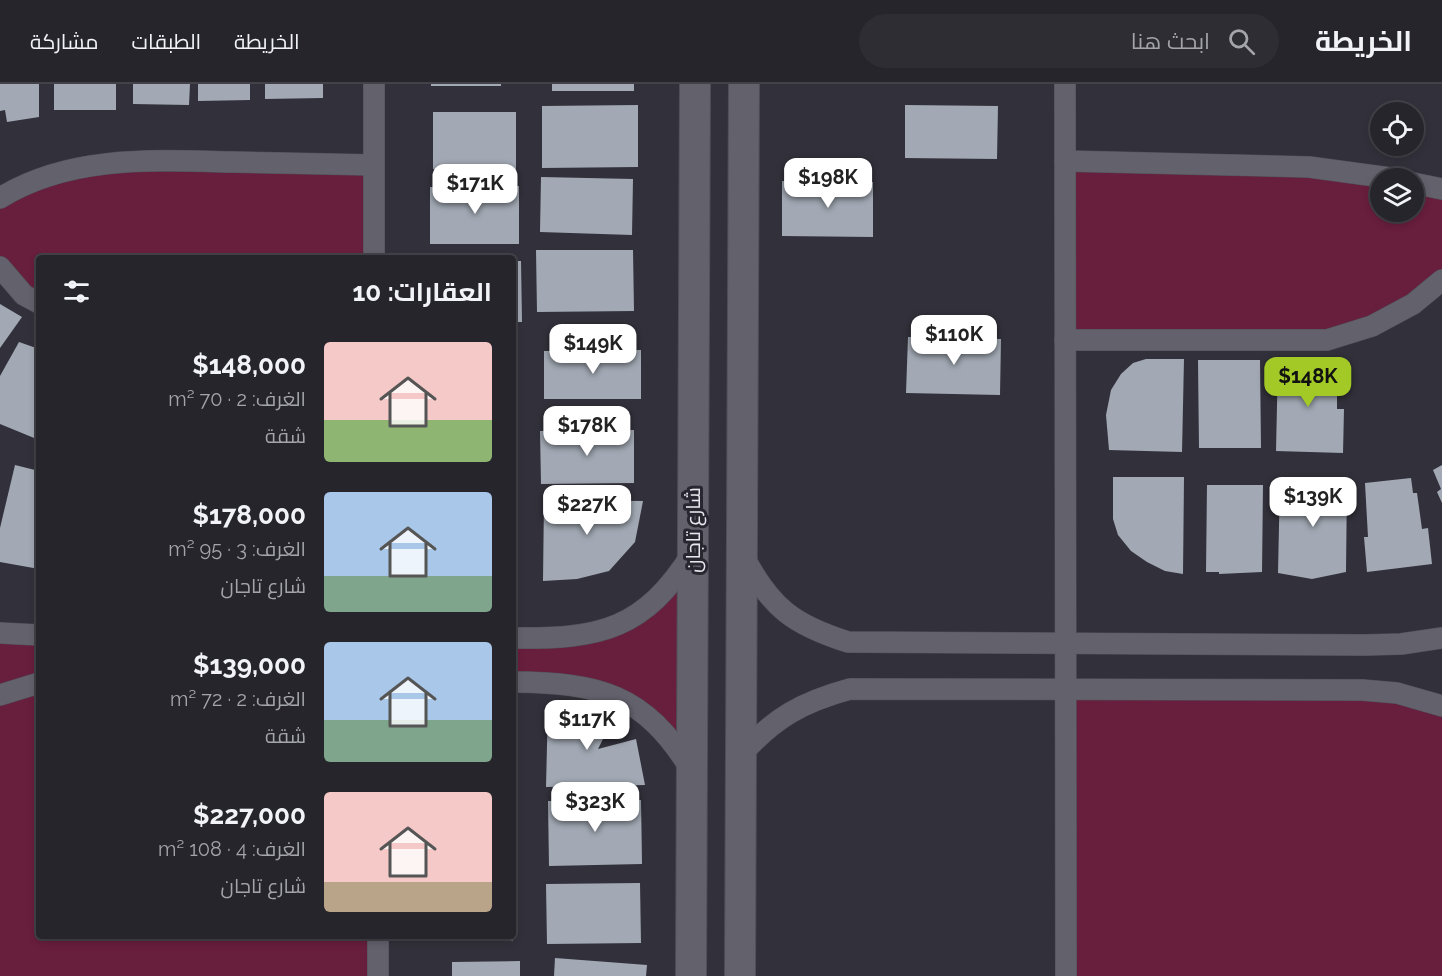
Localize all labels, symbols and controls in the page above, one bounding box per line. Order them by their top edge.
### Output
search box [859,14,1279,68]
icon: search [1225,25,1258,58]
text: الخريطة [1315,25,1412,58]
text: ابحث هنا [1131,28,1210,54]
text: مشاركة [30,29,99,54]
text: الطبقات [132,29,201,54]
text: الخريطة [234,29,300,54]
map controls [1370,102,1424,222]
button: locate [1370,102,1424,156]
pin: $198K [786,158,870,209]
pin: $171K [433,164,517,215]
text: $198K [798,165,858,189]
button: layers [1370,168,1424,222]
text: $171K [446,171,504,195]
icon: filters [60,275,93,308]
text: العقارات: 10 [352,277,492,307]
pin: $110K [912,315,996,366]
text: $110K [925,322,983,346]
pin: $149K [551,324,635,375]
text: $149K [563,331,623,355]
text: $148,000 [192,350,306,380]
pin: $148K [1266,357,1350,408]
text: $148K [1278,364,1338,388]
icon: home [372,366,444,438]
text: الغرف: 2 · 70 m² [168,387,306,411]
pin: $178K [545,406,629,457]
text: $178K [557,413,617,437]
text: شقة [265,424,306,448]
pin: $139K [1271,477,1355,528]
text: $139K [1284,484,1342,508]
pin: $227K [545,485,629,536]
street label: شارع تاجان [681,487,707,573]
text: $227K [557,492,617,516]
text: $178,000 [192,500,306,530]
icon: home [372,516,444,588]
text: الغرف: 3 · 95 m² [168,537,306,561]
text: شارع تاجان [221,574,306,598]
text: $139,000 [193,650,306,680]
icon: home [372,666,444,738]
text: الغرف: 2 · 72 m² [170,687,306,711]
pin: $117K [545,700,629,751]
text: $117K [558,707,616,731]
text: شقة [265,724,306,748]
pin: $323K [553,782,637,833]
text: $323K [565,789,625,813]
text: $227,000 [193,800,306,830]
icon: home [372,816,444,888]
text: الغرف: 4 · 108 m² [158,837,306,861]
text: شارع تاجان [221,874,306,898]

